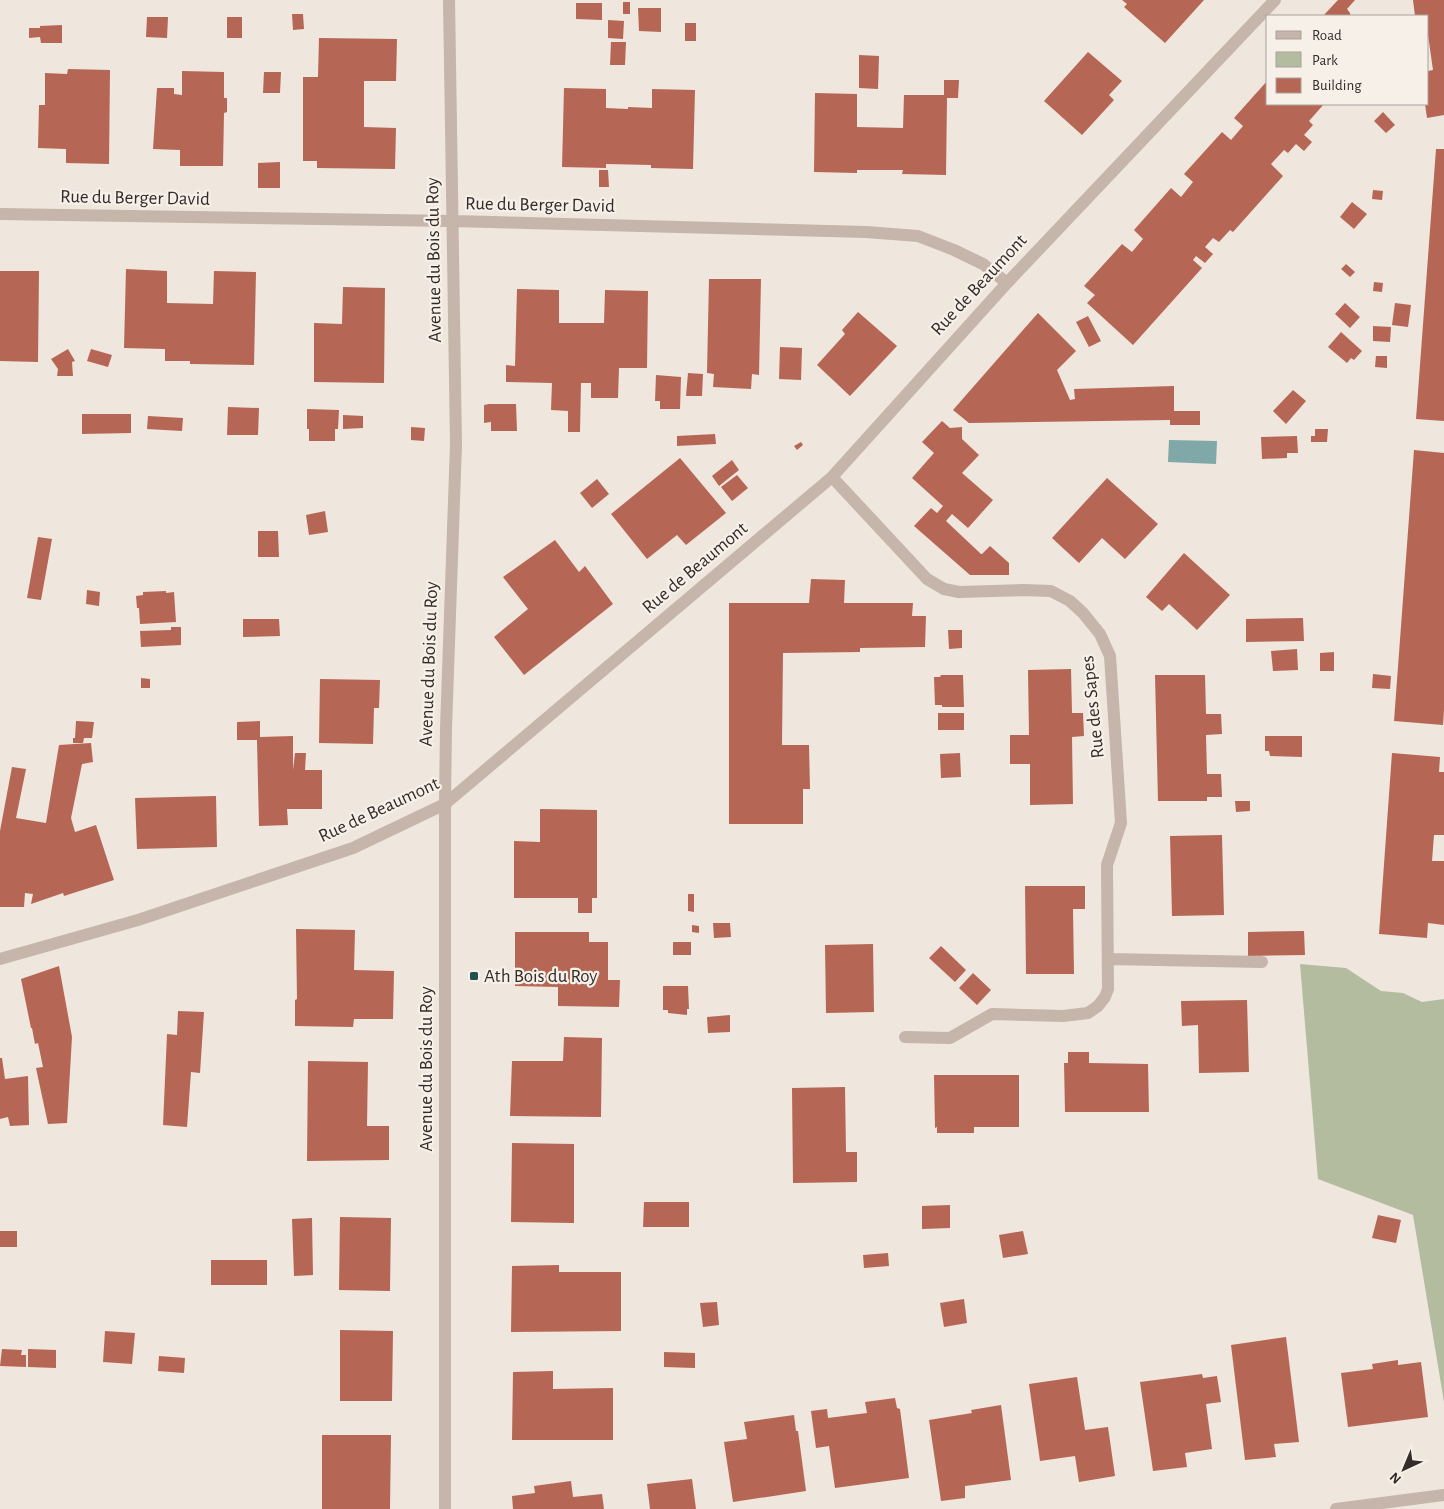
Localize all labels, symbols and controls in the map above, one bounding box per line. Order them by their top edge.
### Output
legend [1266,15,1429,105]
text: Road [1312,28,1342,43]
text: Park [1312,53,1338,68]
text: Building [1312,78,1362,93]
street label: Avenue du Bois du Roy [423,177,445,343]
street label: Rue du Berger David [60,187,210,209]
street label: Rue du Berger David [465,194,615,216]
street label: Rue de Beaumont [927,231,1031,339]
street label: Rue de Beaumont [639,519,751,617]
street label: Avenue du Bois du Roy [417,581,441,747]
street label: Rue des Sapes [1078,655,1108,759]
street label: Rue de Beaumont [316,774,442,846]
place label: Ath Bois du Roy [484,967,598,986]
marker: Ath Bois du Roy [468,970,480,982]
street label: Avenue du Bois du Roy [417,987,436,1152]
north arrow [1379,1444,1429,1494]
text: N [1387,1469,1404,1486]

